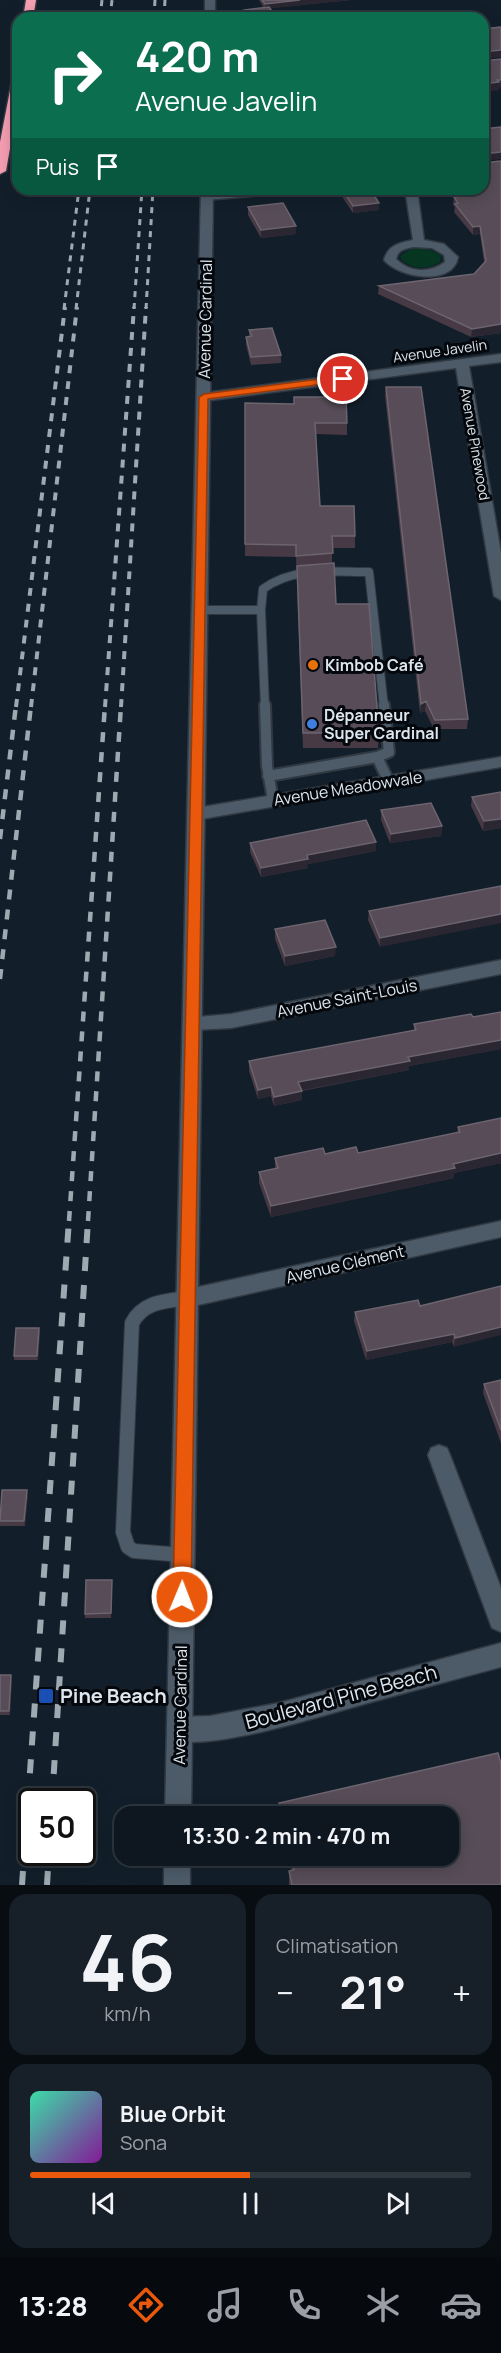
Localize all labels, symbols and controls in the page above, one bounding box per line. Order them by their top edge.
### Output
text: 420 m [135,27,259,85]
icon: right [36,36,114,114]
text: Avenue Javelin [135,82,317,119]
icon: arrive [91,150,124,183]
text: Puis [36,152,79,182]
street label: Avenue Cardinal [193,259,217,379]
street label: Avenue Javelin [392,335,488,366]
pin [317,353,368,404]
icon: arrive [326,362,359,395]
street label: Avenue Pinewood [456,386,495,502]
place label: Kimbob Café [325,654,424,676]
marker: Kimbob Café [306,658,320,672]
place label: Dépanneur Super Cardinal [324,704,439,744]
marker: Dépanneur Super Cardinal [305,717,319,731]
street label: Avenue Meadowvale [272,765,424,811]
street label: Avenue Saint-Louis [275,974,419,1022]
street label: Avenue Clément [284,1240,406,1288]
position arrow [150,1565,214,1629]
street label: Avenue Cardinal [168,1645,192,1765]
street label: Boulevard Pine Beach [242,1658,440,1735]
place label: Pine Beach [60,1682,167,1709]
marker: Pine Beach [37,1687,55,1705]
speed limit sign: 50 [18,1788,96,1866]
text: 13:30 · 2 min · 470 m [183,1821,390,1851]
text: 46 [80,1908,175,2014]
text: Climatisation [276,1932,398,1959]
text: 21° [340,1961,406,2023]
text: − [276,1970,294,2015]
text: + [452,1970,471,2015]
text: km/h [104,2000,151,2027]
text: Blue Orbit [120,2099,226,2129]
text: Sona [120,2129,167,2156]
icon: previous [87,2187,120,2220]
icon: pause [234,2187,267,2220]
icon: next [381,2187,414,2220]
icon: directions [125,2284,167,2326]
icon: music [204,2284,246,2326]
icon: phone [283,2284,325,2326]
icon: climate [362,2284,404,2326]
icon: car [440,2284,482,2326]
text: 13:28 [18,2287,88,2324]

